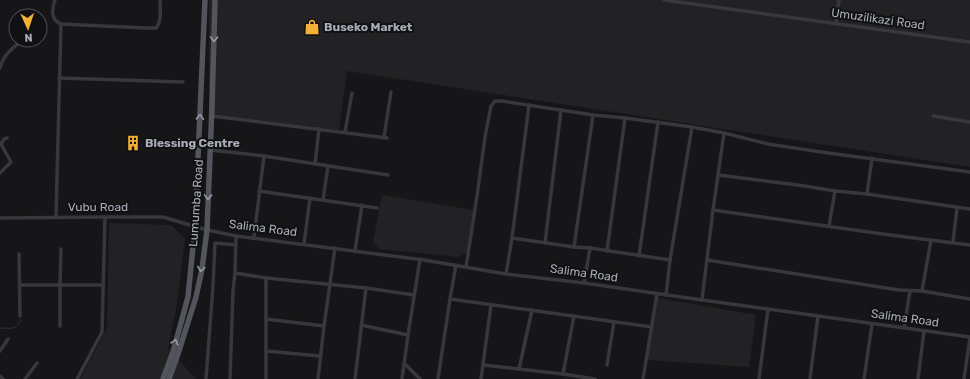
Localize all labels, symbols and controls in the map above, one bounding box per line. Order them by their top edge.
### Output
street label: Umuzilikazi Road [830,6,926,32]
north arrow [8,8,48,48]
shop icon: Buseko Market [303,18,321,36]
place label: Buseko Market [324,20,413,34]
text: N [24,31,33,44]
one-way arrow [210,36,219,42]
one-way arrow [196,114,204,120]
building icon: Blessing Centre [124,134,142,152]
place label: Blessing Centre [145,136,240,150]
street label: Lumumba Road [186,159,206,247]
one-way arrow [204,194,212,200]
street label: Vubu Road [68,200,128,214]
street label: Salima Road [228,217,298,239]
street label: Salima Road [549,261,619,285]
one-way arrow [197,266,206,272]
street label: Salima Road [870,306,940,330]
one-way arrow [171,339,179,345]

